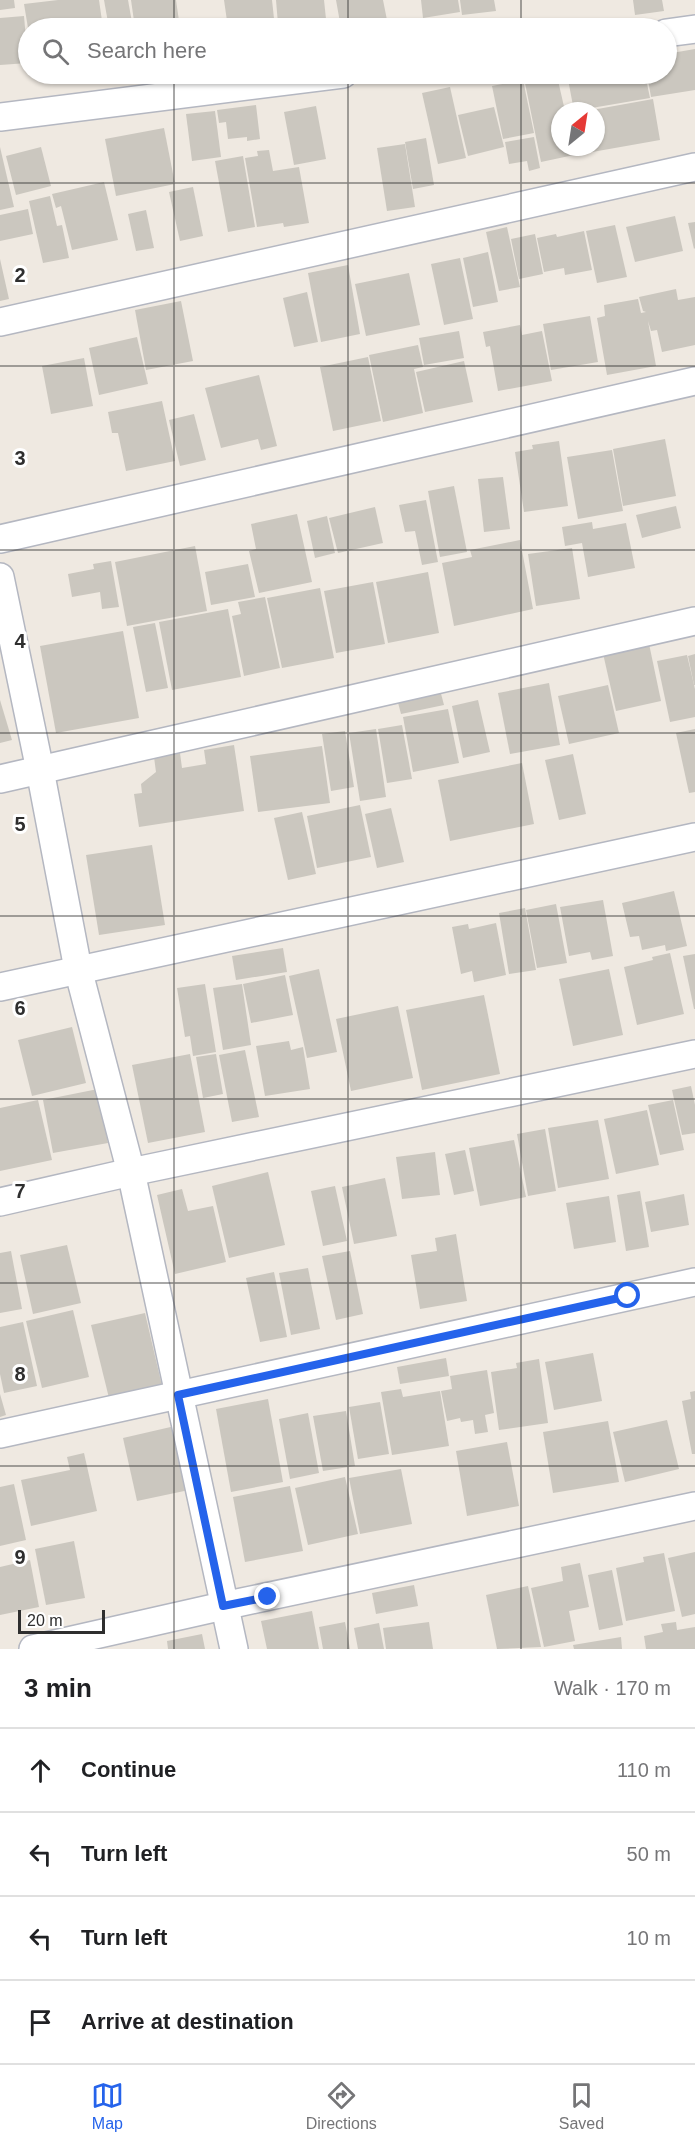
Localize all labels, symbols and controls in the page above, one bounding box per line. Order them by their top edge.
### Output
search box [18,18,677,84]
icon: search [39,35,72,68]
text: Search here [87,38,207,63]
north arrow [551,102,605,156]
text: 2 [14,264,26,286]
text: 3 [14,447,26,469]
text: 4 [14,630,26,652]
text: 5 [14,813,26,835]
text: 6 [14,997,26,1019]
text: 7 [14,1180,26,1202]
route start [614,1282,640,1308]
text: 8 [14,1363,26,1385]
text: 9 [14,1546,26,1568]
route end [254,1583,280,1609]
scale bar [18,1607,105,1634]
text: 20 m [27,1612,63,1629]
text: 3 min [24,1673,92,1703]
text: Walk · 170 m [554,1677,671,1699]
icon: ahead [24,1754,57,1787]
text: Continue [81,1757,176,1782]
text: 110 m [617,1759,671,1781]
icon: left [24,1838,57,1871]
text: Turn left [81,1841,167,1866]
text: 50 m [627,1843,671,1865]
icon: left [24,1922,57,1955]
text: Turn left [81,1925,167,1950]
text: 10 m [627,1927,671,1949]
icon: arrive [24,2006,57,2039]
text: Arrive at destination [81,2009,294,2034]
tab: Map [91,2079,124,2133]
tab: Directions [306,2079,377,2133]
tab: Saved [559,2079,604,2133]

